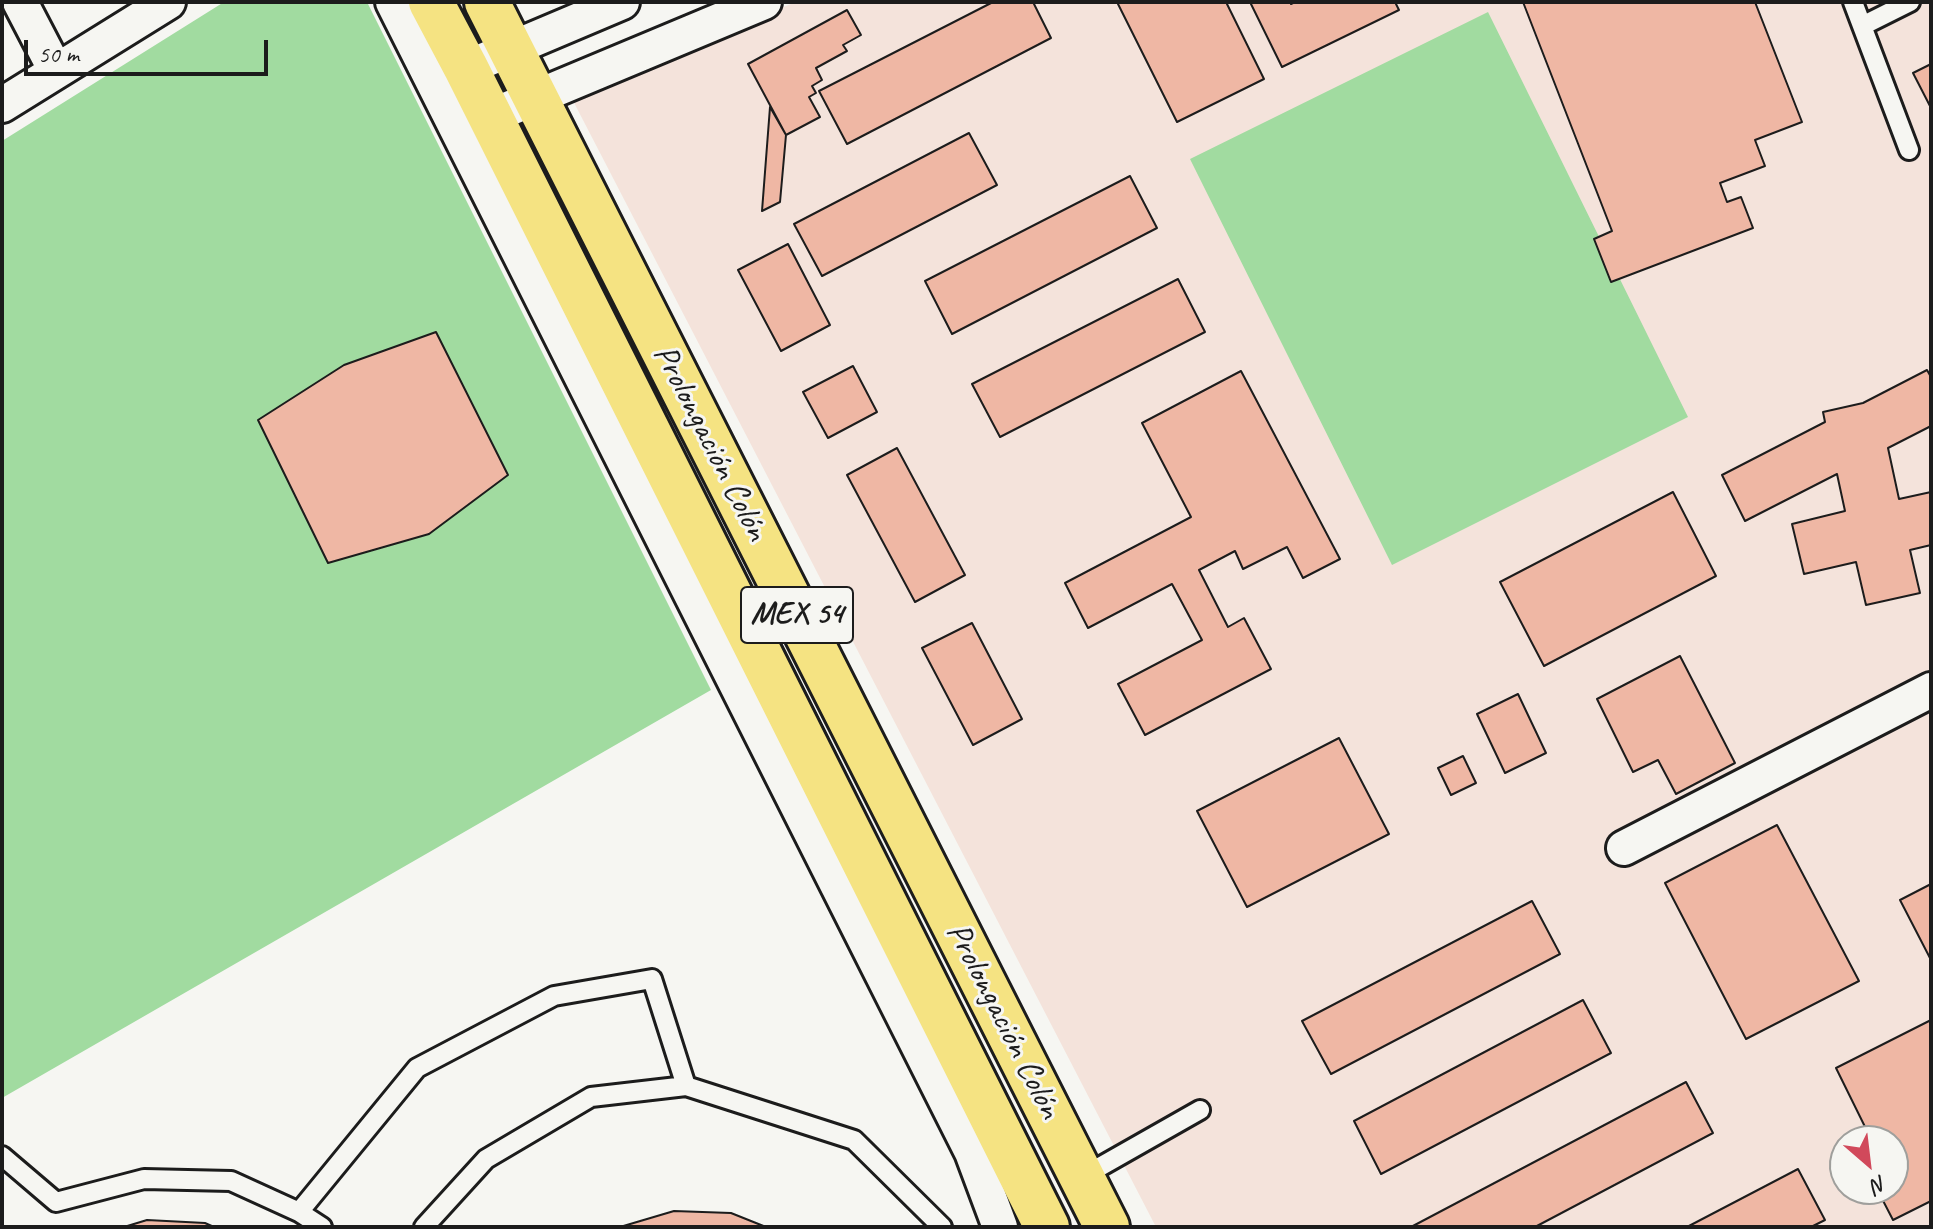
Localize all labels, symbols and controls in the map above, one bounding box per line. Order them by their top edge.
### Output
scale bar [28,24,272,74]
text: 50 m [38,39,79,69]
street label: Prolongación Colón [643,338,777,548]
road number: MEX 54 [741,587,853,643]
street label: Prolongación Colón [936,916,1070,1126]
north arrow [1829,1125,1909,1205]
text: N [1867,1169,1892,1200]

